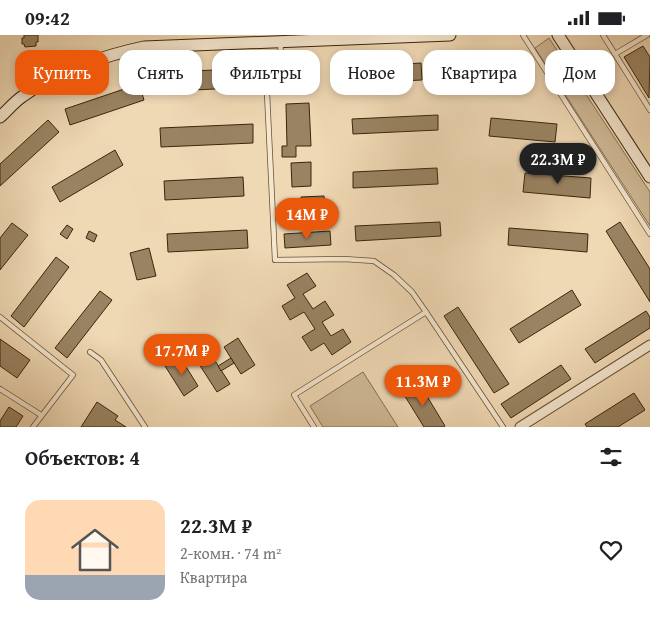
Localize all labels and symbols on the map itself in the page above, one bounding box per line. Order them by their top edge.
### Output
pin: 22.3M ₽ [512,143,604,185]
pin: 14M ₽ [272,197,342,240]
pin: 17.7M ₽ [136,333,228,376]
pin: 11.3M ₽ [377,365,469,407]

